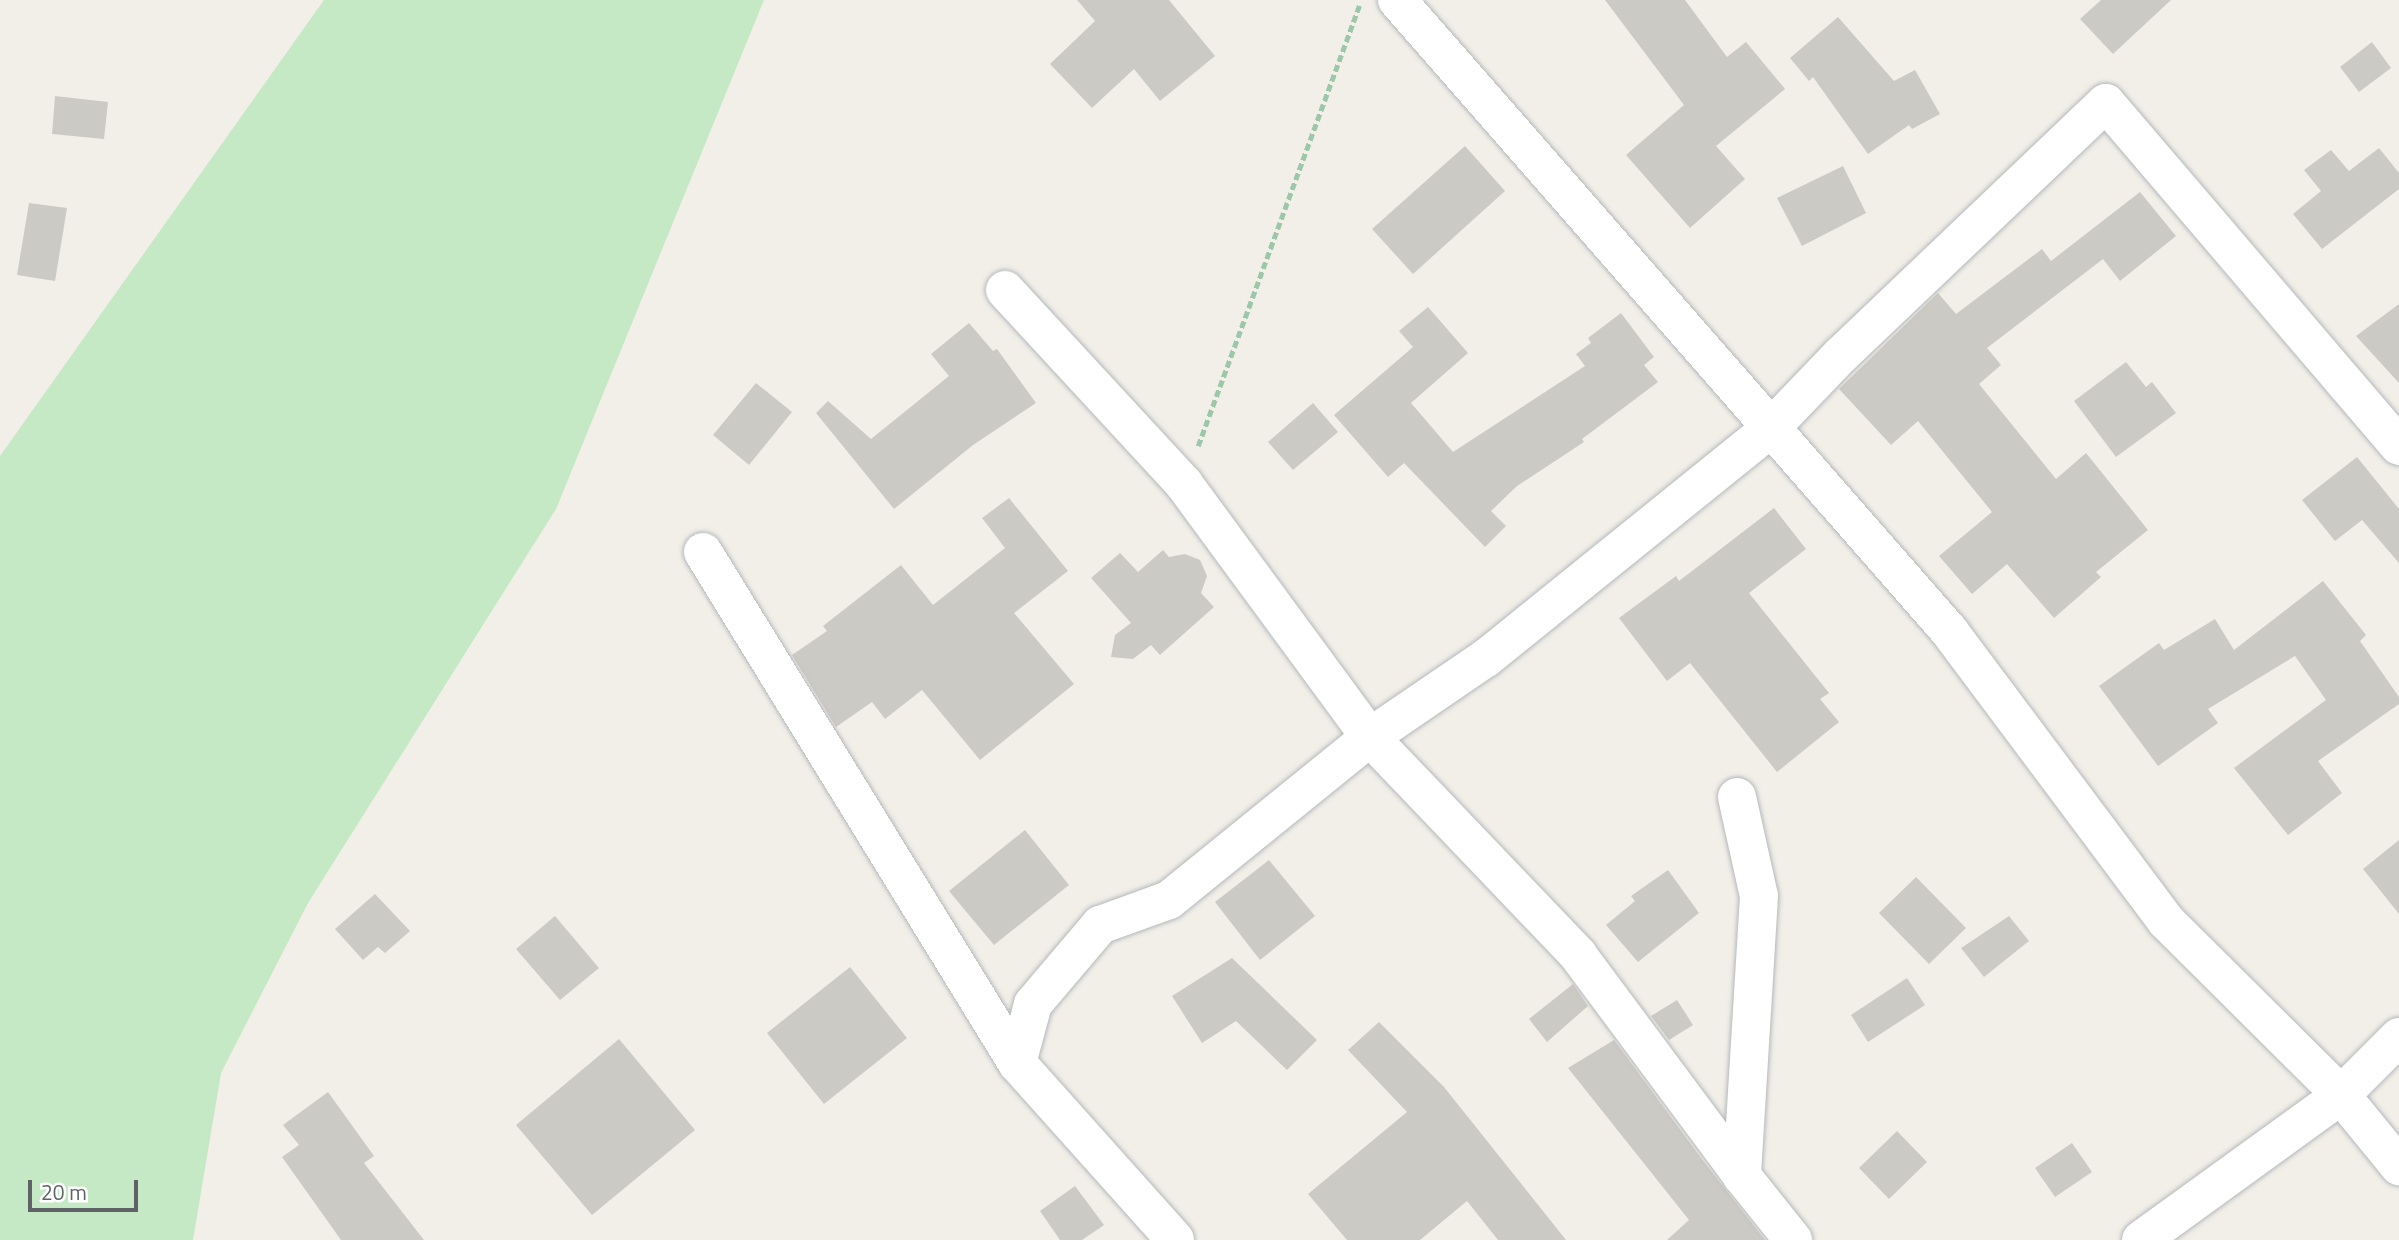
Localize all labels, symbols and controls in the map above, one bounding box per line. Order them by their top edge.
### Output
scale bar [32,1166,142,1210]
text: 20 m [41,1176,87,1208]

